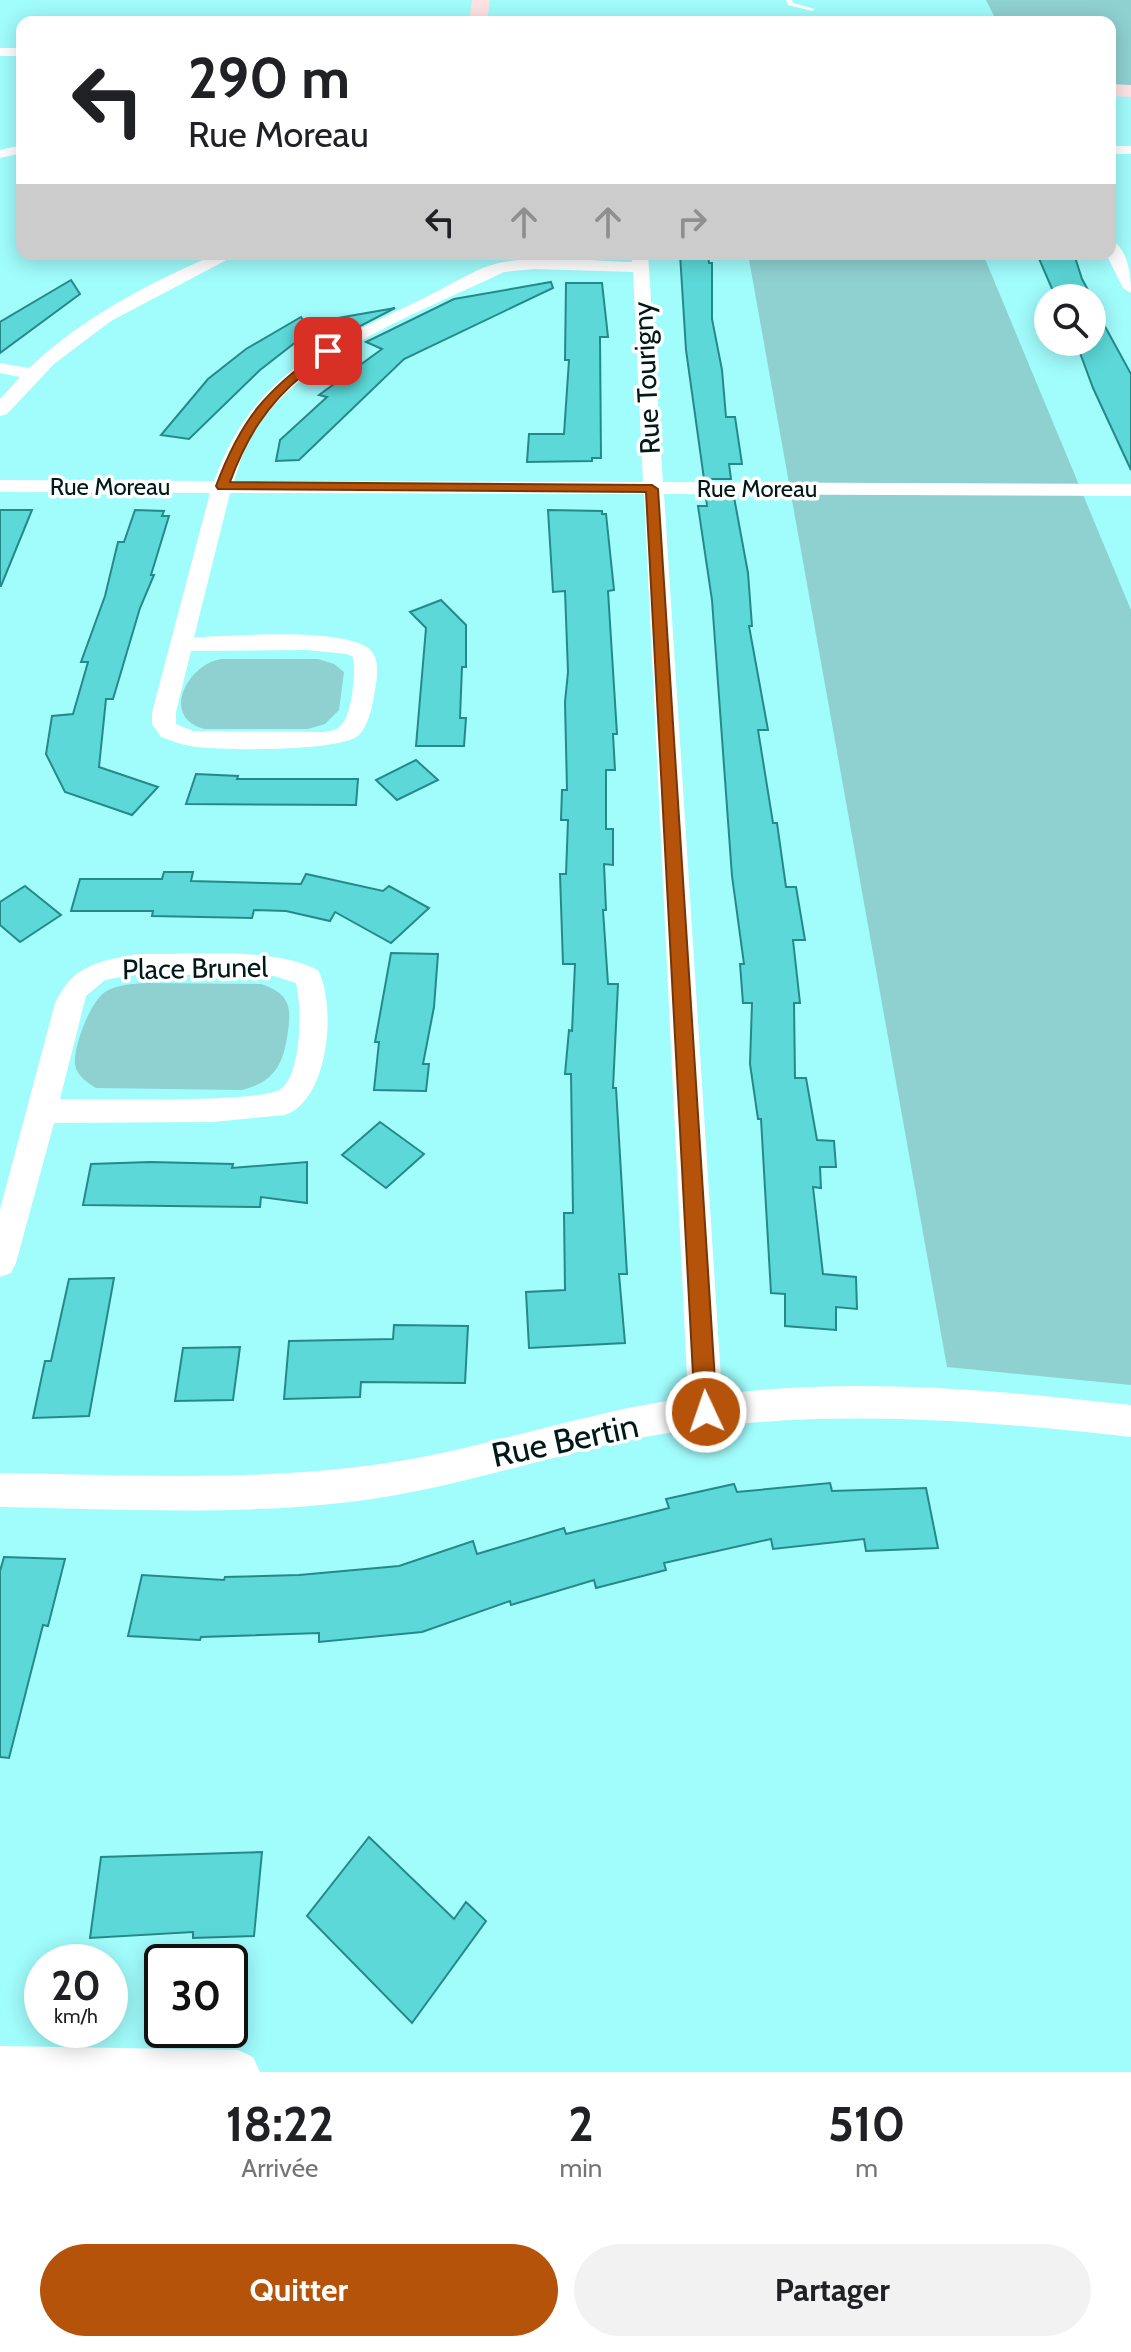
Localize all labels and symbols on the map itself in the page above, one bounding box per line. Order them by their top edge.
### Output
street label: Rue Tourigny [625,301,667,455]
pin [294,317,362,385]
street label: Rue Moreau [50,472,170,501]
street label: Rue Moreau [697,474,817,503]
street label: Place Brunel [122,950,269,986]
position arrow [664,1370,748,1454]
street label: Rue Bertin [488,1404,642,1476]
speed limit sign: 30 [144,1944,248,2048]

